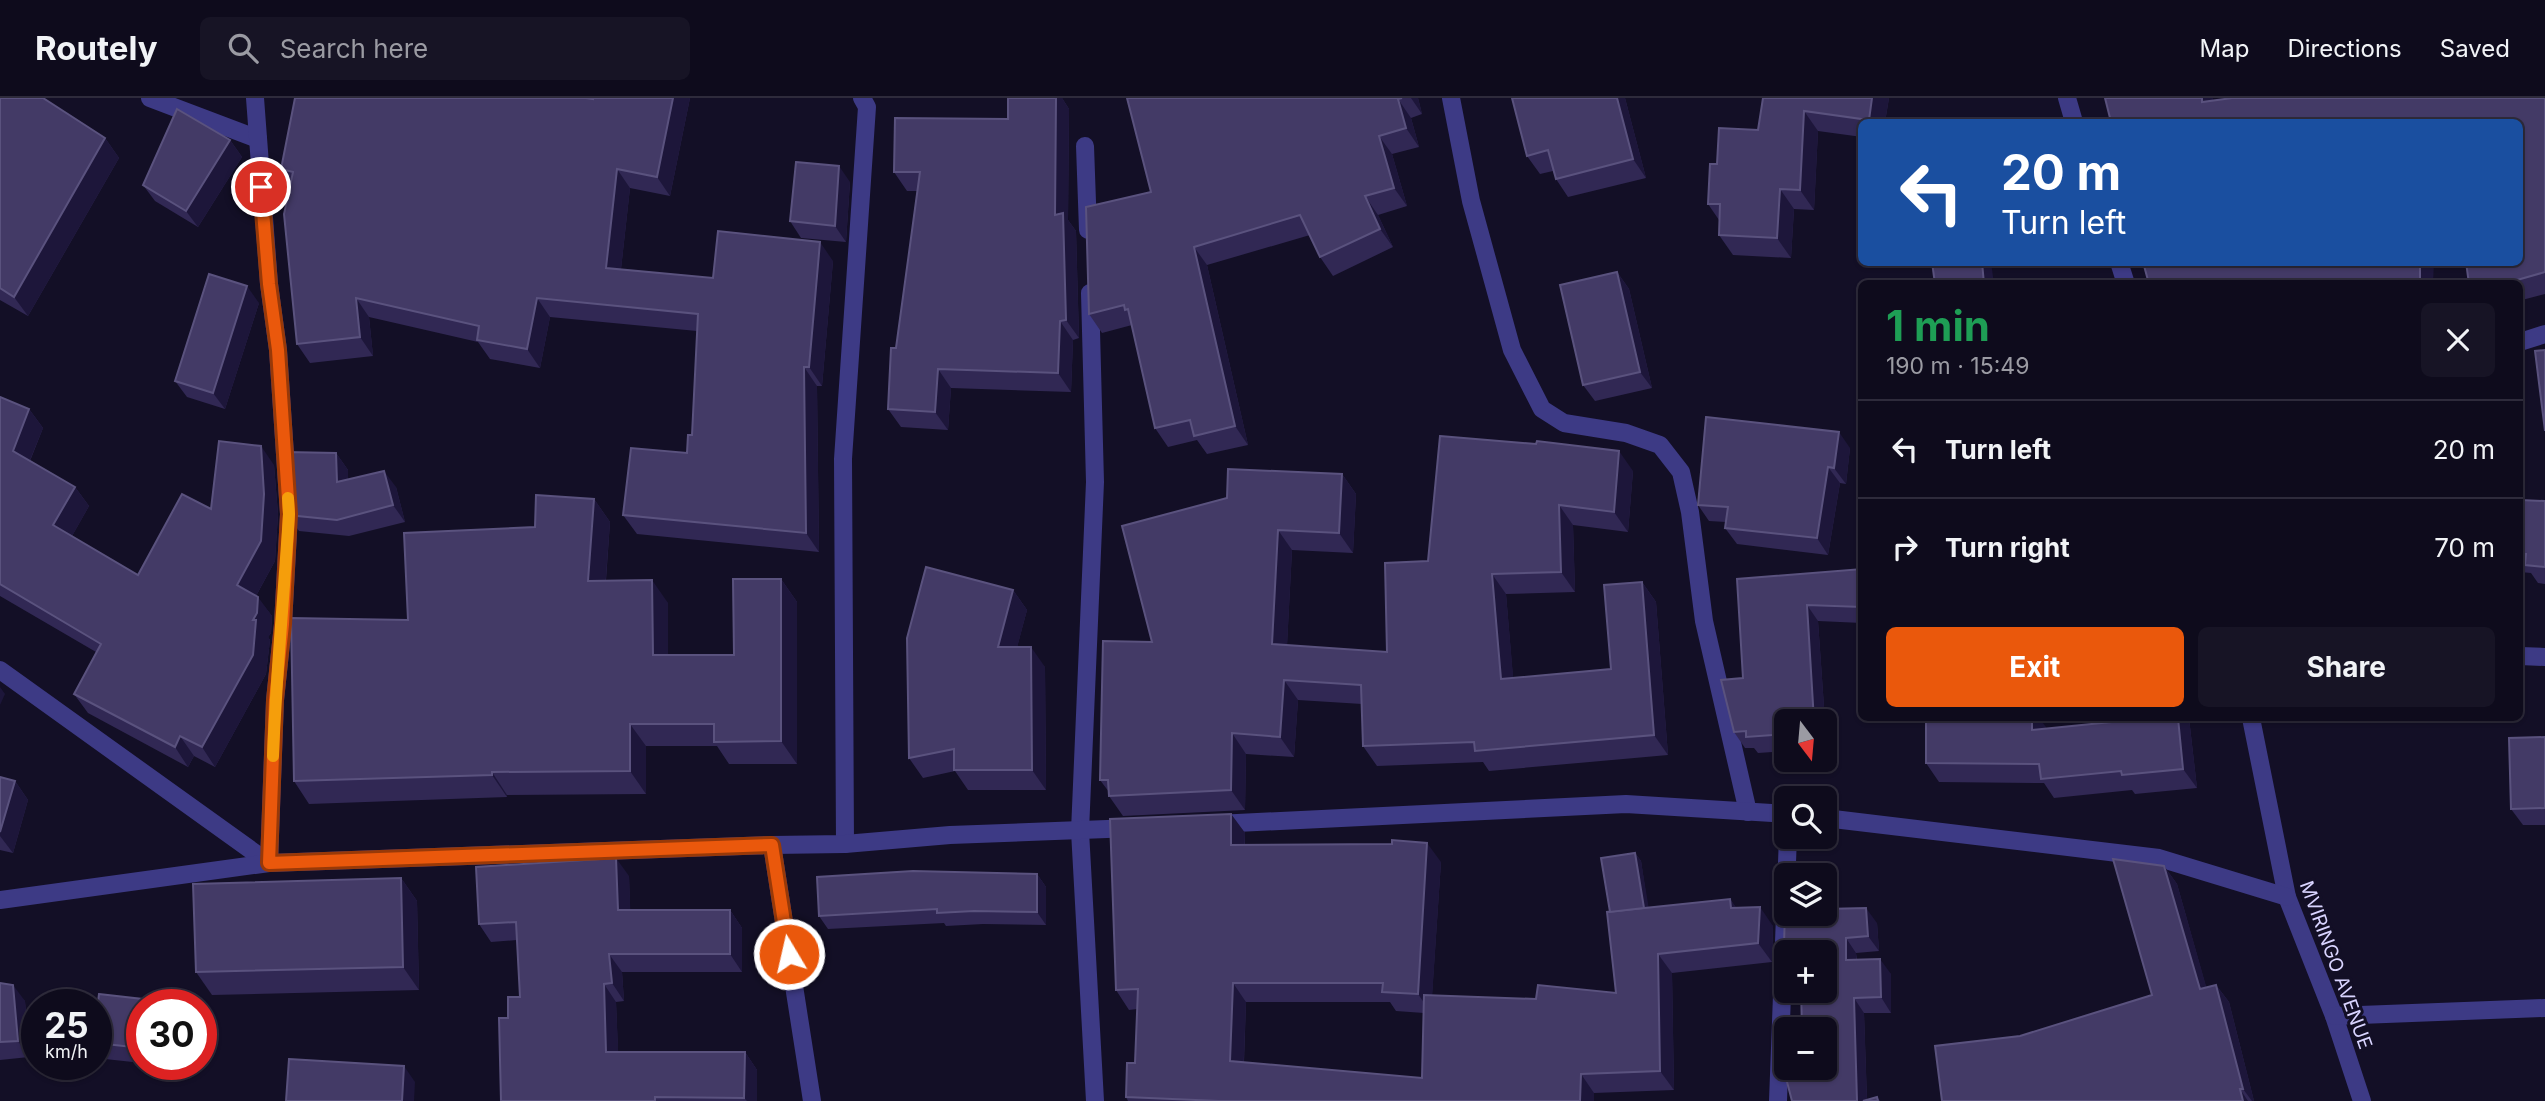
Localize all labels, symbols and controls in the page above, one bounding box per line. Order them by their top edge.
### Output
search box [200,17,690,80]
text: Routely [35,28,158,68]
icon: search [224,29,262,67]
text: Search here [280,33,428,64]
text: Map [2200,34,2249,63]
text: Directions [2287,34,2402,63]
text: Saved [2440,34,2510,63]
text: 20 m [2001,143,2121,202]
icon: left [1886,147,1977,238]
pin [231,157,291,217]
icon: arrive [242,168,280,206]
text: Turn left [2001,203,2126,242]
text: 1 min [1886,300,1990,351]
button: close [2421,303,2495,377]
text: 190 m · 15:49 [1886,352,2029,380]
icon: left [1886,430,1924,468]
text: Turn left [1945,434,2051,465]
text: 20 m [2433,434,2495,465]
icon: right [1886,528,1924,566]
text: Turn right [1945,532,2070,563]
text: 70 m [2434,532,2495,563]
button: Exit [1886,627,2184,707]
button: Share [2198,627,2495,707]
north arrow [1774,709,1838,772]
map controls [1774,709,1837,1080]
button: search [1774,786,1837,849]
button: layers [1774,863,1837,926]
street label: MVIRINGO AVENUE [2295,878,2377,1052]
position arrow [752,917,826,991]
button: + [1774,940,1837,1003]
speed limit sign: 30 [126,989,217,1080]
text: 25 [44,1004,89,1046]
button: − [1774,1017,1837,1080]
text: km/h [45,1041,88,1062]

